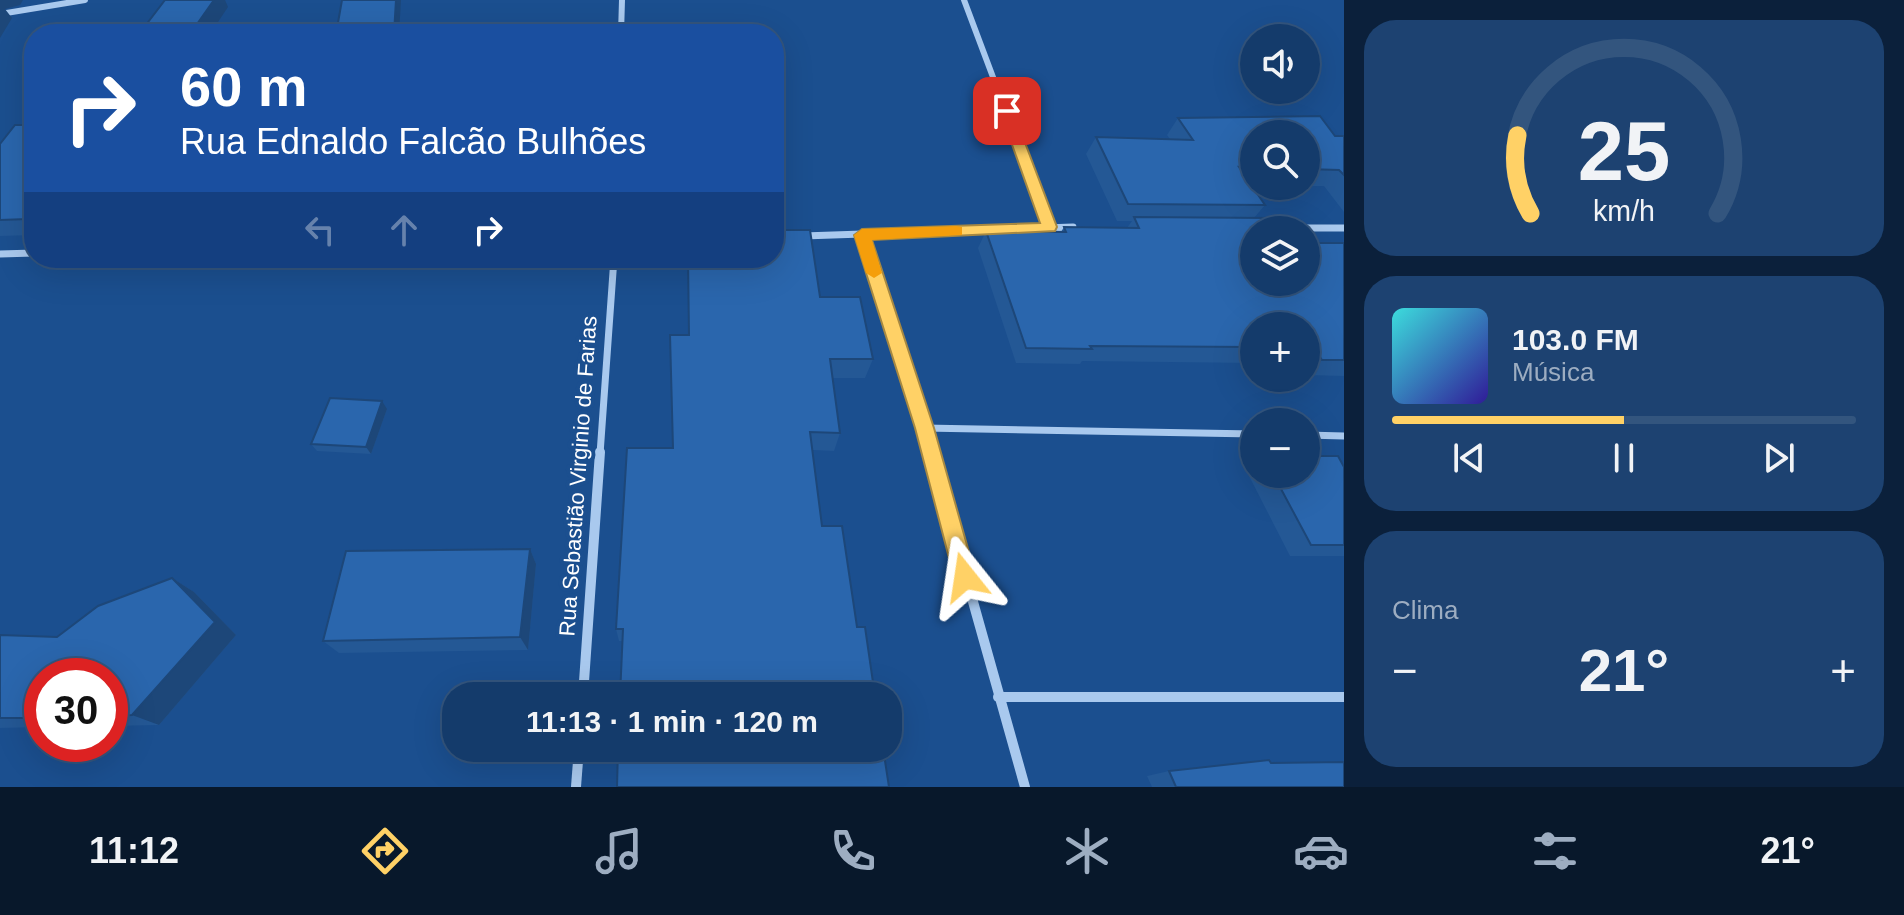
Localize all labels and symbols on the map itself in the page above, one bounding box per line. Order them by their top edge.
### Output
pin [973,77,1041,145]
street label: Rua Sebastião Virginio de Farias [554,315,602,637]
position arrow [923,535,1007,619]
speed limit sign: 30 [24,658,128,762]

